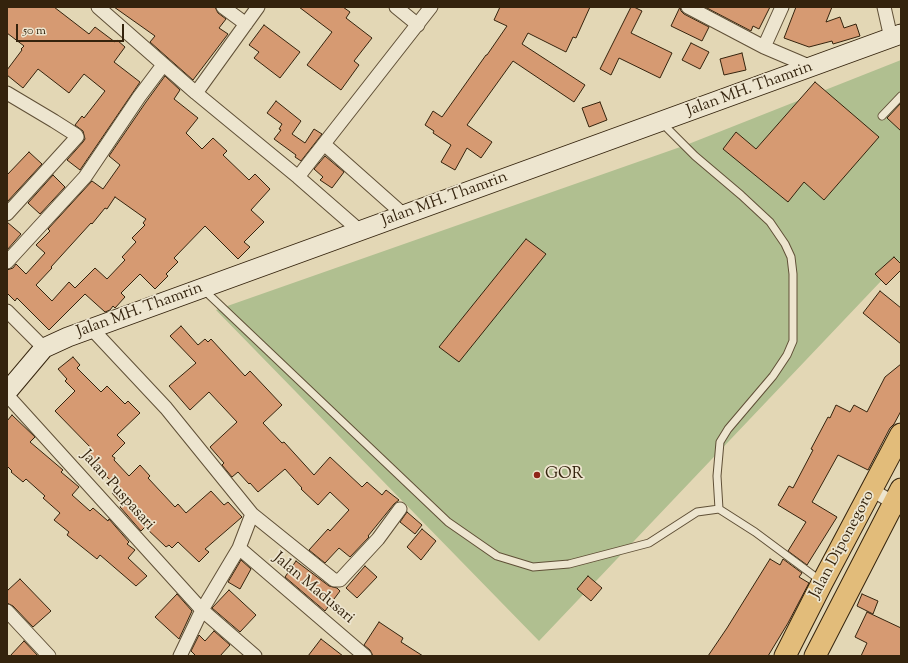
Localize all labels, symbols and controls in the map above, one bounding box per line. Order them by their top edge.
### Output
scale bar [18,16,126,42]
text: 50 m [23,22,46,40]
street label: Jalan MH. Thamrin [684,58,816,122]
street label: Jalan MH. Thamrin [379,168,511,232]
street label: Jalan MH. Thamrin [74,279,206,343]
street label: Jalan Puspasari [76,447,158,535]
place label: GOR [545,465,583,485]
marker: GOR [532,470,542,480]
street label: Jalan Diponegoro [806,488,880,602]
street label: Jalan Madusari [268,549,358,629]

